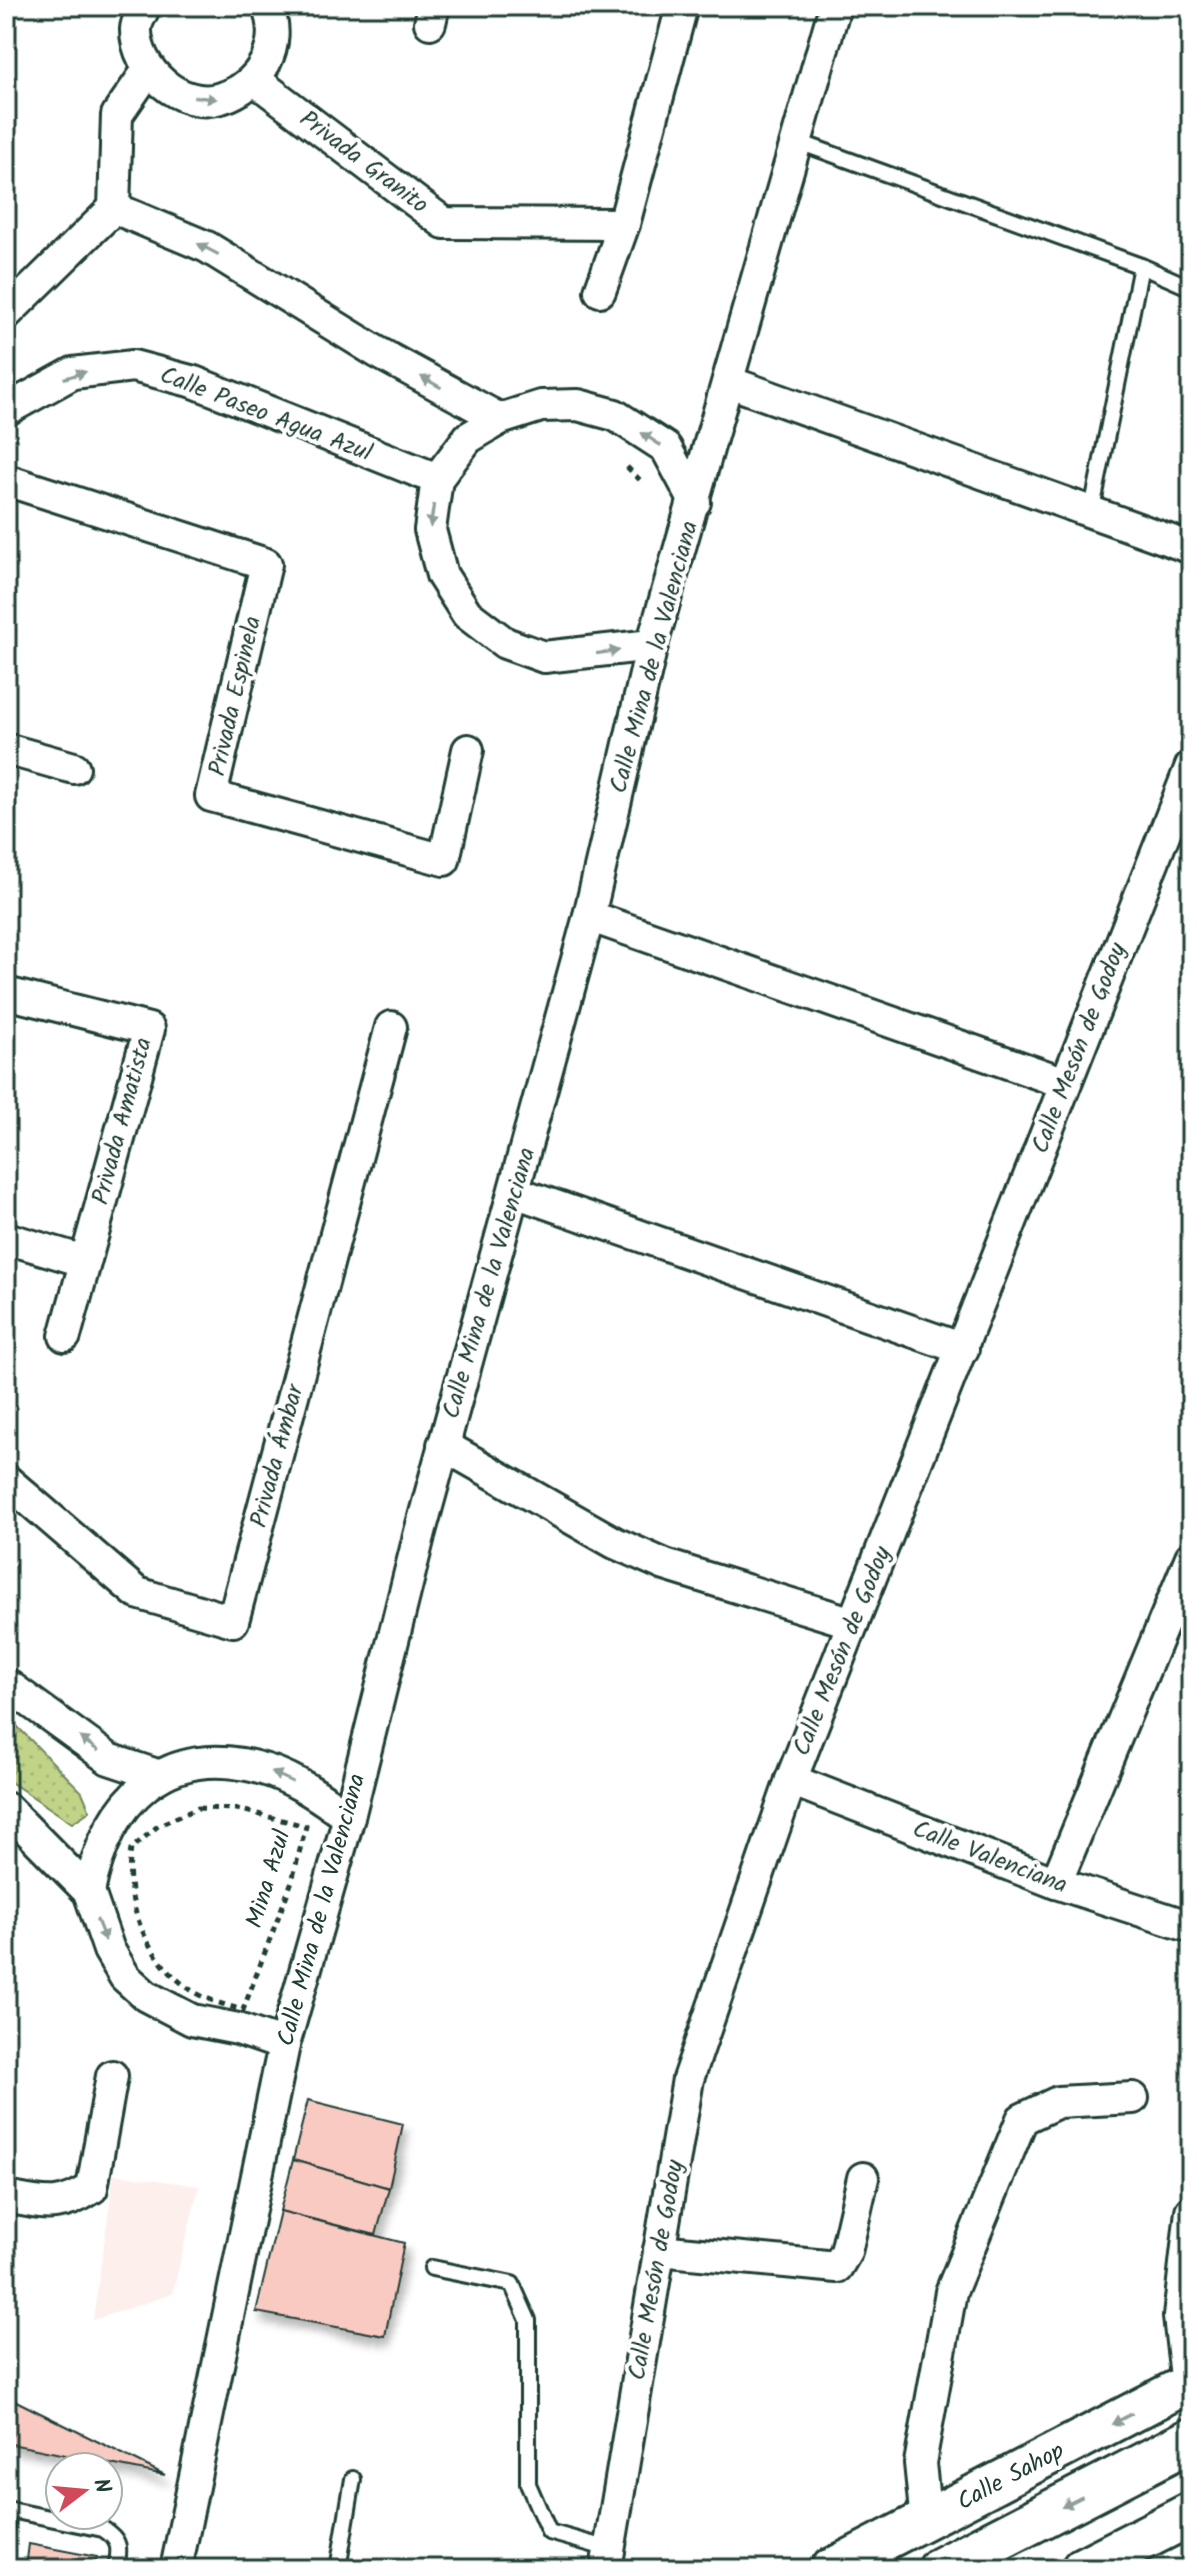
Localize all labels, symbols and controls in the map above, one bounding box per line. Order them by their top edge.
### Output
one-way arrow [193,92,218,105]
street label: Privada Granito [291,100,437,224]
one-way arrow [197,242,219,256]
street label: Calle Paseo Agua Azul [154,356,378,472]
one-way arrow [63,368,87,381]
one-way arrow [420,375,442,389]
one-way arrow [641,432,662,447]
one-way arrow [425,504,438,529]
street label: Calle Mina de la Valenciana [599,516,709,798]
street label: Privada Espinela [198,612,272,780]
one-way arrow [595,645,620,658]
street label: Calle Mesón de Godoy [1021,936,1137,1159]
street label: Privada Amatista [81,1033,163,1209]
street label: Calle Mina de la Valenciana [432,1143,546,1423]
street label: Privada Ámbar [239,1378,315,1532]
street label: Calle Mesón de Godoy [782,1540,902,1762]
one-way arrow [78,1736,100,1752]
street label: Calle Mina de la Valenciana [267,1769,377,2051]
one-way arrow [271,1770,294,1784]
street label: Calle Valenciana [907,1810,1073,1904]
street label: Mina Azul [236,1825,302,1933]
one-way arrow [94,1918,107,1942]
street label: Calle Mesón de Godoy [617,2156,695,2383]
one-way arrow [1111,2411,1133,2425]
street label: Calle Sahop [950,2432,1072,2522]
north arrow [44,2451,124,2531]
text: N [82,2475,120,2498]
one-way arrow [1060,2495,1083,2508]

